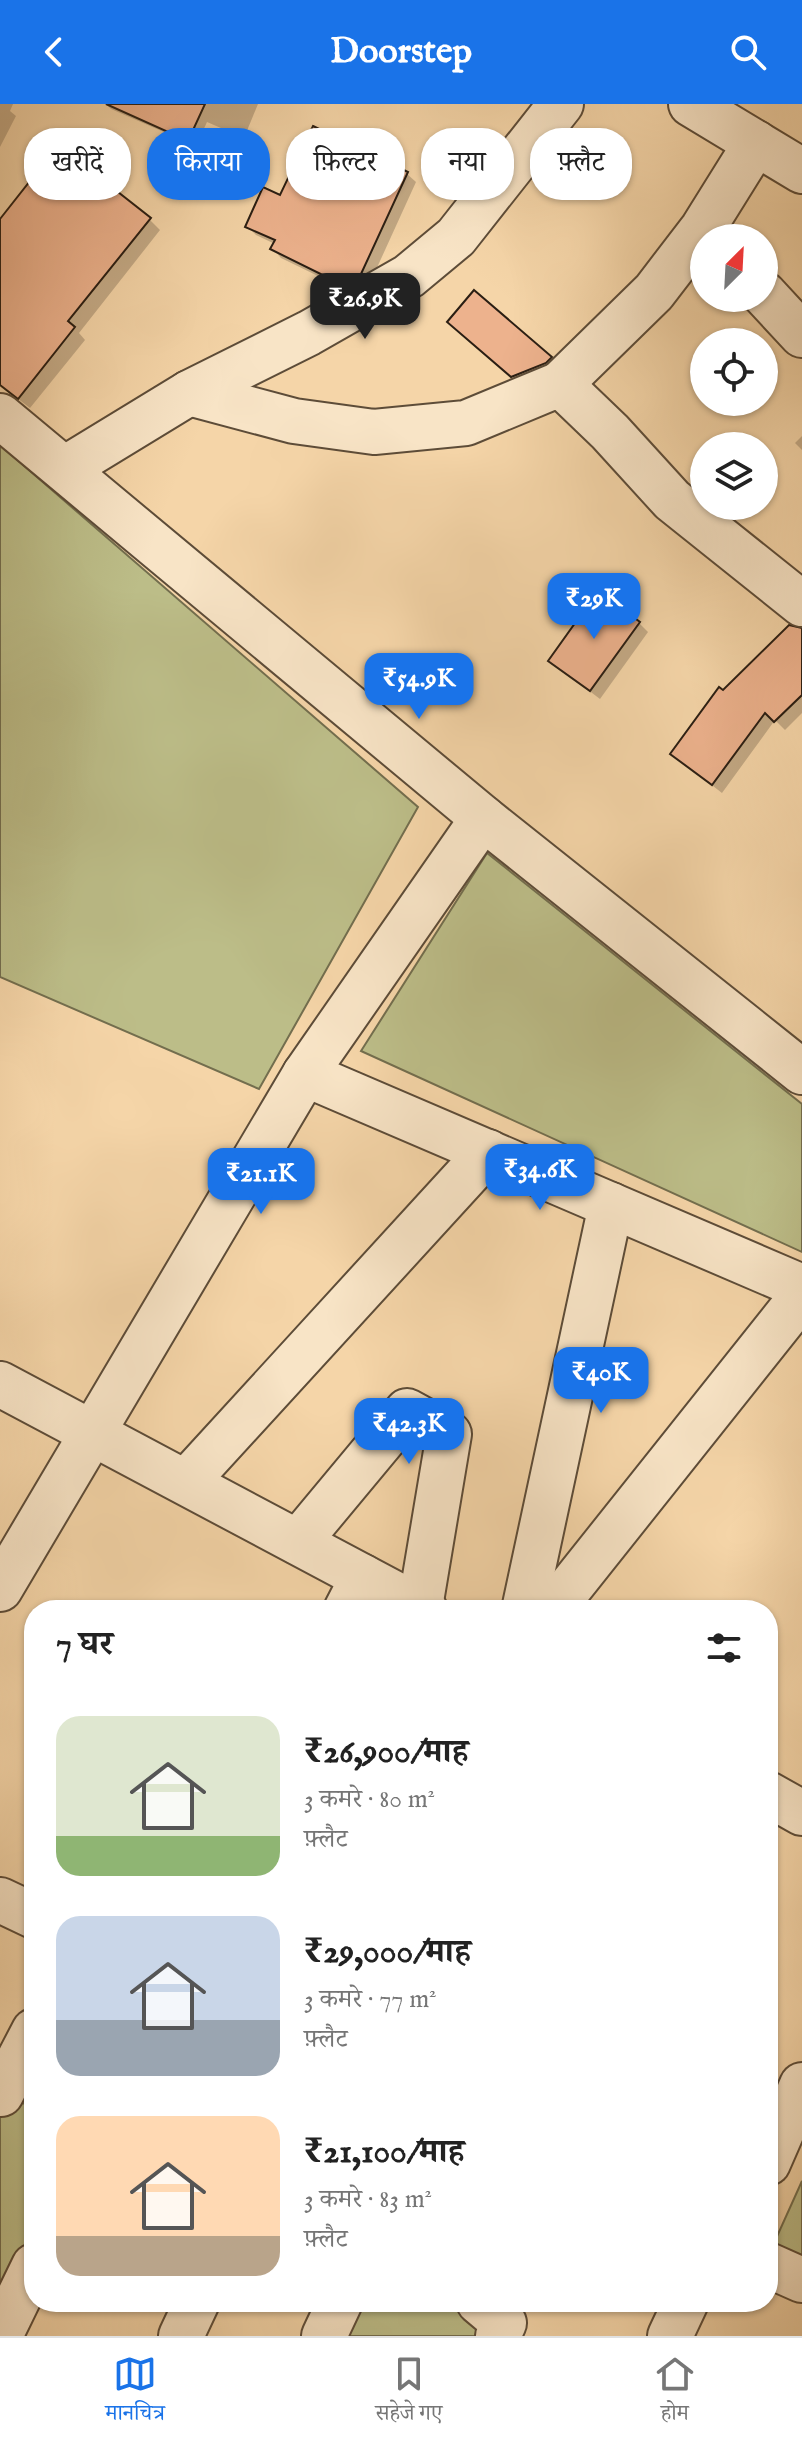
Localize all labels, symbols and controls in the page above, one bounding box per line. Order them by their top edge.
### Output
text: Doorstep [330,29,472,75]
icon: back [32,30,76,74]
icon: search [726,30,770,74]
chip: खरीदें [24,128,131,200]
chip: किराया [147,128,270,200]
chip: फ़िल्टर [286,128,405,200]
chip: नया [421,128,514,200]
chip: फ़्लैट [530,128,632,200]
north arrow [690,224,778,312]
map controls [690,224,778,520]
pin: ₹26.9K [300,273,430,341]
text: ₹26.9K [328,282,402,315]
button: locate [690,328,778,416]
button: layers [690,432,778,520]
pin: ₹29K [547,573,641,641]
text: ₹29K [565,582,623,615]
pin: ₹54.9K [354,653,484,721]
text: ₹54.9K [382,662,456,695]
pin: ₹34.6K [475,1144,605,1212]
pin: ₹21.1K [196,1148,326,1216]
text: ₹34.6K [503,1153,577,1186]
text: ₹21.1K [226,1157,296,1190]
pin: ₹40K [554,1347,648,1415]
text: ₹40K [571,1356,631,1389]
pin: ₹42.3K [344,1398,474,1466]
text: ₹42.3K [372,1407,446,1440]
text: 7 घर [56,1623,113,1666]
icon: filters [702,1626,746,1670]
text: ₹26,900/माह [304,1731,468,1774]
icon: home [120,1748,216,1844]
text: 3 कमरे · 80 m² [304,1783,435,1816]
text: फ़्लैट [304,1823,347,1856]
text: ₹29,000/माह [304,1931,471,1974]
icon: home [120,1948,216,2044]
text: 3 कमरे · 77 m² [304,1983,436,2016]
text: फ़्लैट [304,2023,347,2056]
text: ₹21,100/माह [304,2131,464,2174]
icon: home [120,2148,216,2244]
text: 3 कमरे · 83 m² [304,2183,432,2216]
text: फ़्लैट [304,2223,347,2256]
tab: मानचित्र [105,2352,165,2434]
tab: सहेजे गए [375,2352,443,2434]
tab: होम [653,2352,697,2434]

